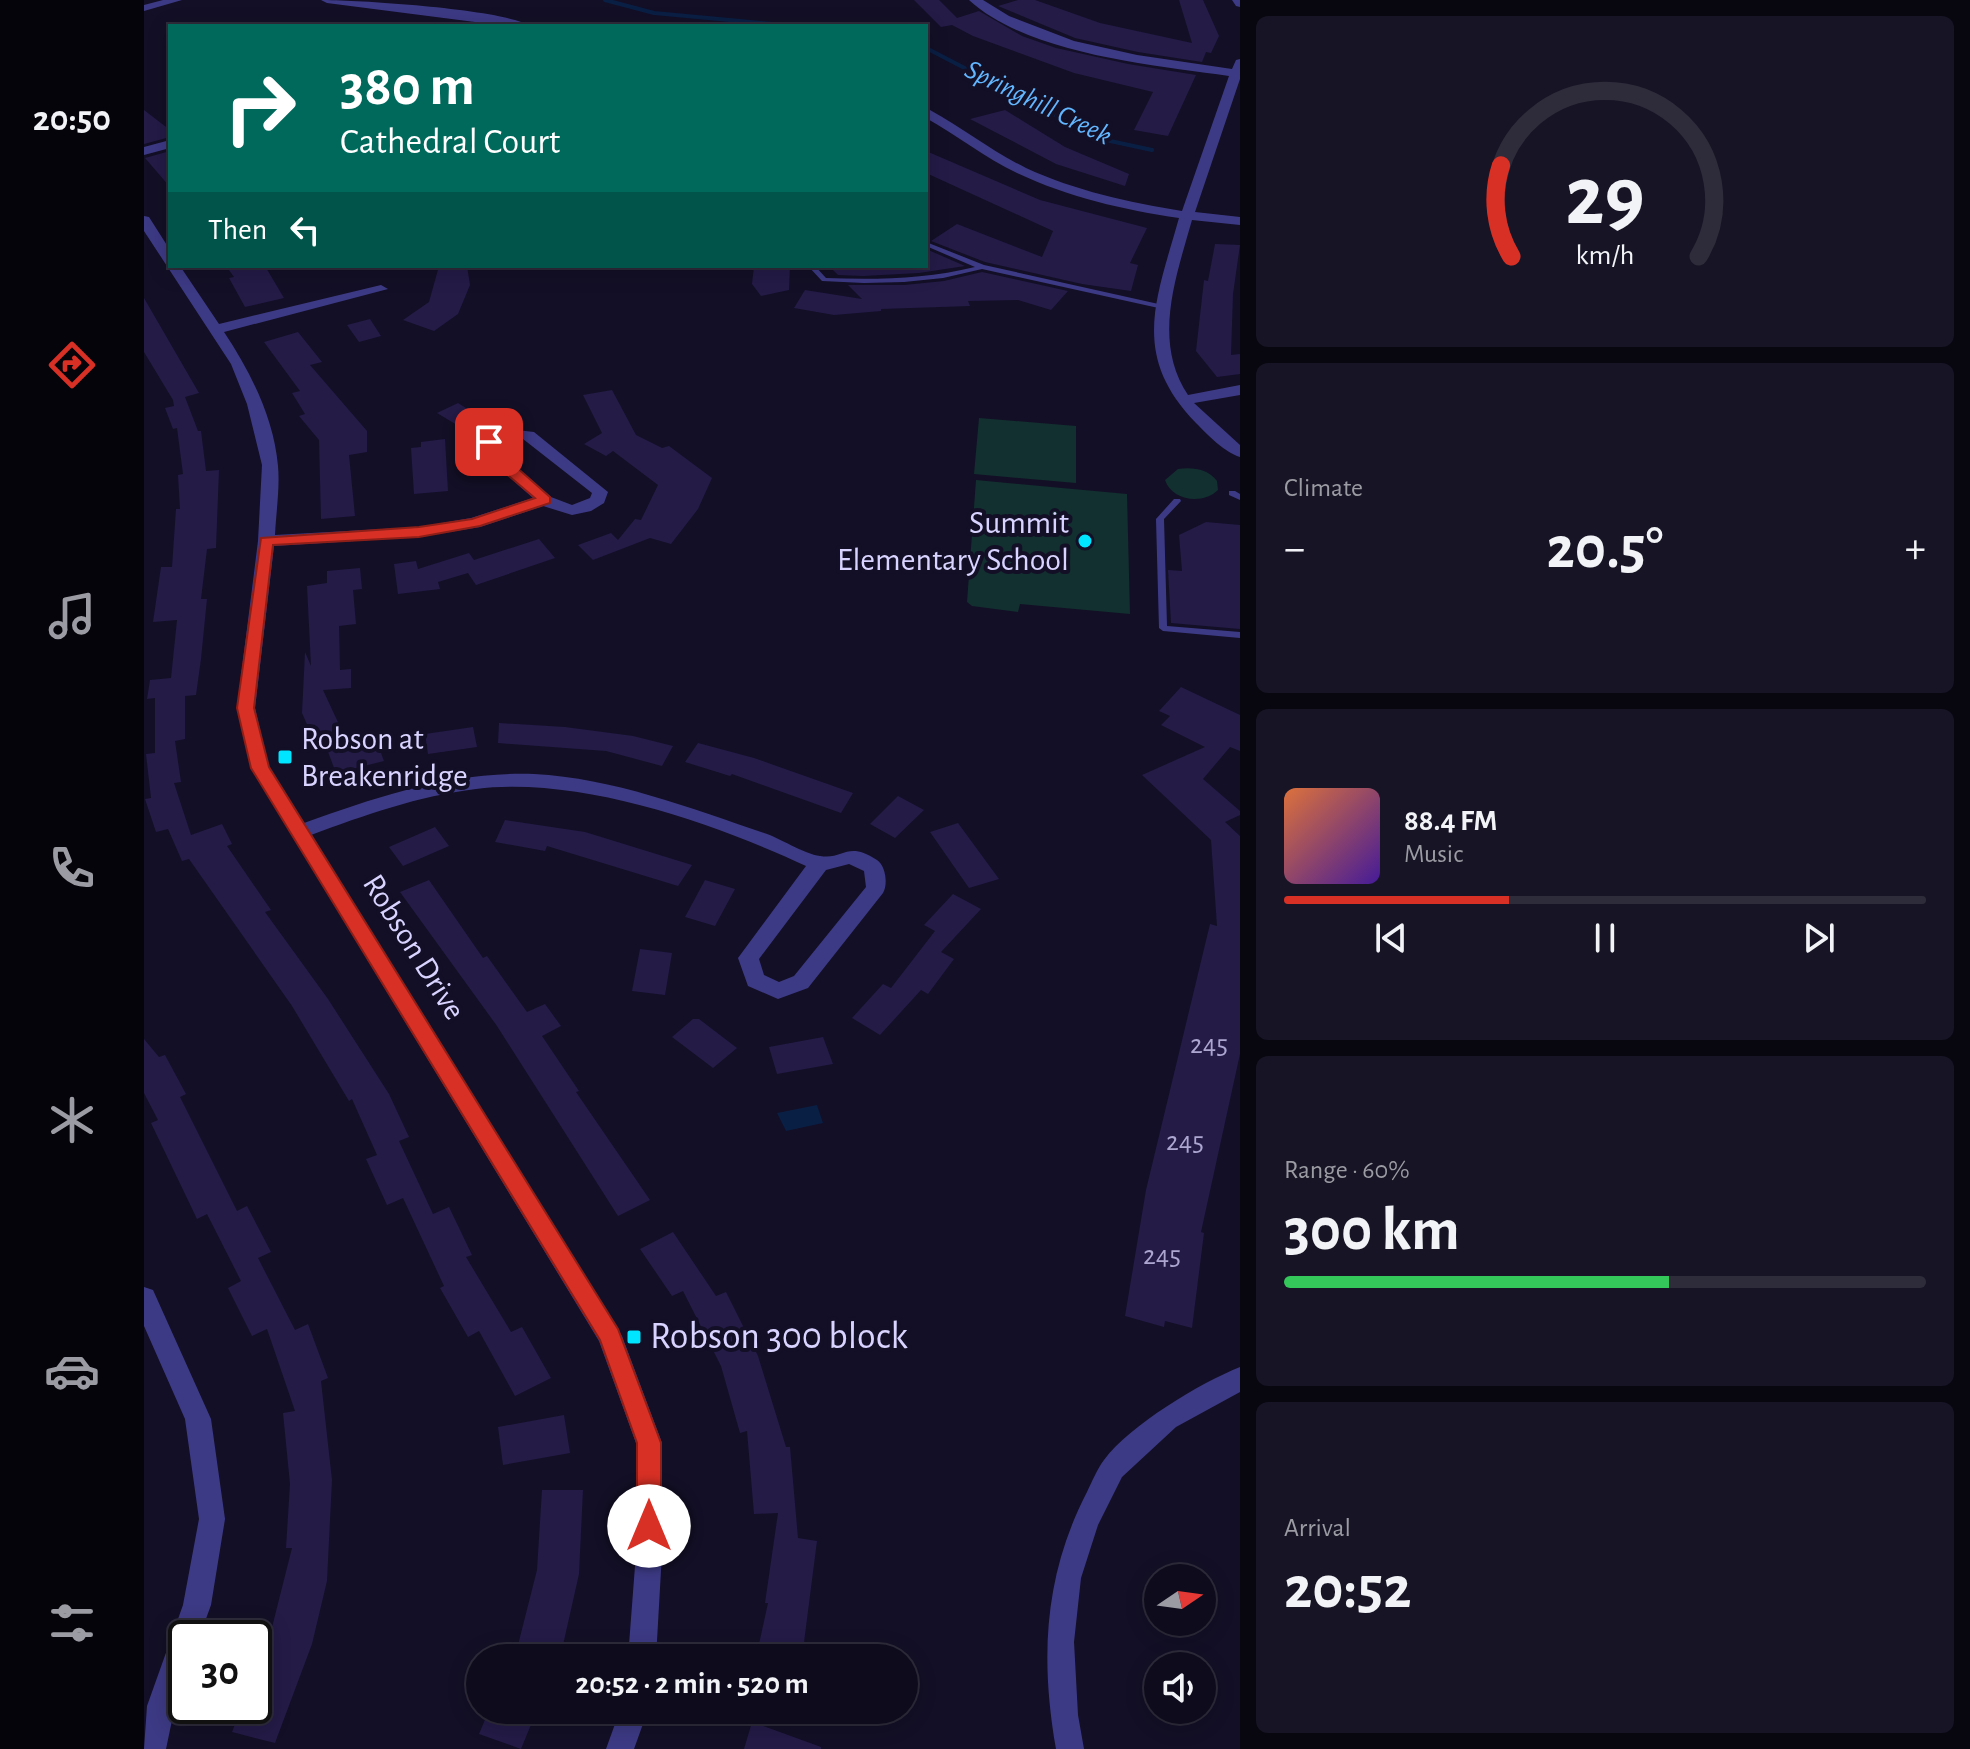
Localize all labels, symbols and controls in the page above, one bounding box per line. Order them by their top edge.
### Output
icon: right [208,56,312,160]
water label: Springhill Creek [960,56,1116,151]
text: 380 m [340,59,475,115]
text: 20:50 [33,101,111,137]
text: Cathedral Court [340,124,560,160]
text: 29 [1565,156,1645,240]
icon: left [283,208,327,252]
text: Then [208,215,267,245]
text: km/h [1576,241,1634,270]
icon: directions [44,337,100,393]
pin [455,408,523,476]
icon: arrive [467,420,511,464]
text: Climate [1284,475,1363,501]
place label: Summit Elementary School [837,507,1069,576]
text: 20.5° [1547,519,1663,579]
text: − [1284,527,1305,571]
text: + [1905,527,1926,571]
marker: Summit Elementary School [1076,532,1094,550]
icon: music [44,588,100,644]
place label: Robson at Breakenridge [301,723,468,792]
marker: Robson at Breakenridge [276,748,294,766]
text: 88.4 FM [1404,806,1497,836]
icon: phone [44,840,100,896]
text: Music [1404,841,1463,867]
street label: Robson Drive [357,869,471,1025]
icon: previous [1369,916,1413,960]
icon: pause [1583,916,1627,960]
icon: next [1797,916,1841,960]
house number: 245 [1190,1031,1228,1059]
icon: climate [44,1092,100,1148]
house number: 245 [1166,1128,1204,1156]
text: Range · 60% [1284,1157,1410,1183]
text: 300 km [1284,1201,1460,1261]
house number: 245 [1143,1242,1181,1270]
place label: Robson 300 block [650,1318,908,1356]
marker: Robson 300 block [625,1328,643,1346]
icon: car [44,1343,100,1399]
position arrow [607,1484,691,1568]
text: Arrival [1284,1515,1351,1541]
text: 20:52 [1284,1559,1411,1619]
north arrow [1144,1564,1216,1636]
map controls [1144,1564,1216,1724]
icon: filters [44,1595,100,1651]
speed limit sign: 30 [168,1620,272,1724]
button: sound [1144,1652,1216,1724]
text: 20:52 · 2 min · 520 m [575,1669,809,1699]

